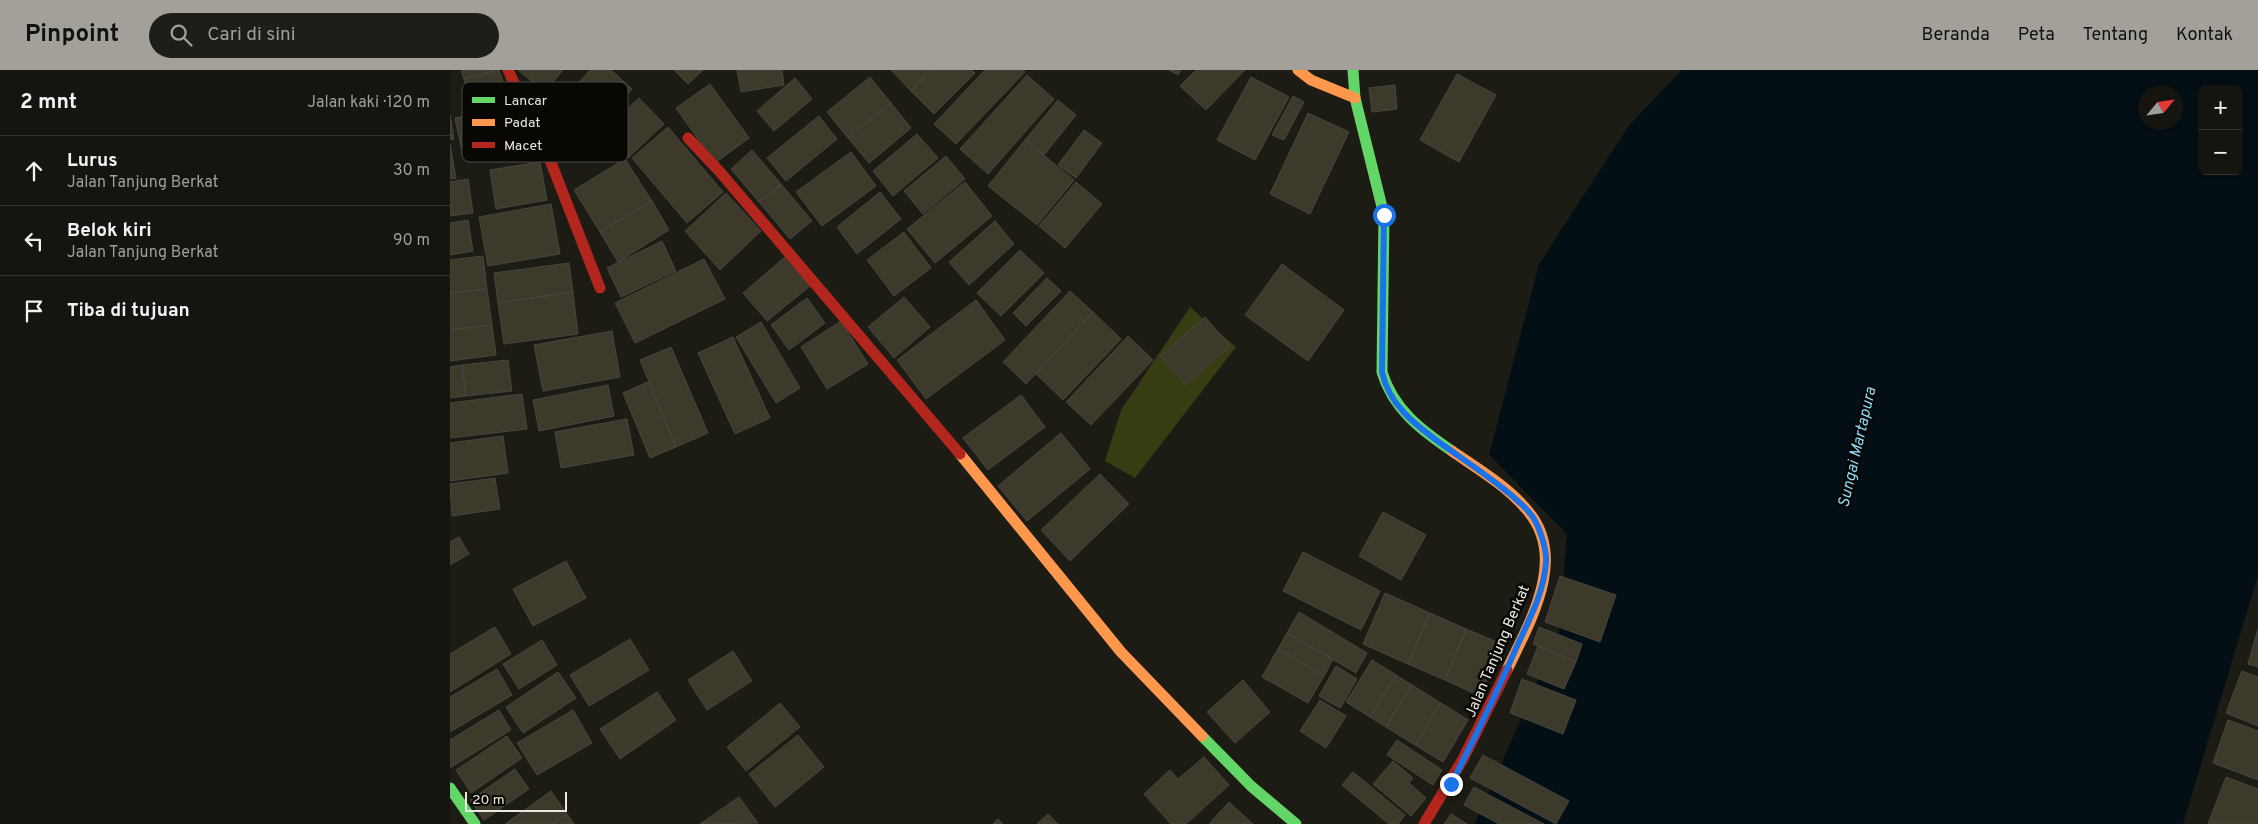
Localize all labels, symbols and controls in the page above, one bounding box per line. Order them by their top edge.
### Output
search box [149,13,499,58]
text: Pinpoint [25,20,119,50]
icon: search [167,21,195,49]
text: Cari di sini [207,23,296,47]
text: Beranda [1921,24,1990,47]
text: Peta [2018,24,2055,47]
text: Tentang [2083,24,2148,47]
text: Kontak [2176,24,2233,47]
legend [462,82,628,162]
north arrow [2138,85,2183,130]
map controls [2198,85,2243,175]
button: + [2198,85,2243,130]
text: 2 mnt [20,89,77,116]
text: Jalan kaki · 120 m [307,93,430,113]
text: Lancar [504,93,548,110]
text: Padat [504,115,540,132]
button: − [2198,130,2243,175]
text: Macet [504,138,542,155]
text: Lurus [67,149,118,173]
icon: ahead [20,157,48,185]
text: 30 m [393,161,430,181]
text: Jalan Tanjung Berkat [67,173,219,193]
route start [1373,204,1396,227]
text: Belok kiri [67,219,152,243]
icon: left [20,227,48,255]
text: 90 m [393,231,430,251]
text: Jalan Tanjung Berkat [67,243,219,263]
icon: arrive [20,297,48,325]
text: Tiba di tujuan [67,299,190,323]
water label: Sungai Martapura [1834,385,1882,510]
street label: Jalan Tanjung Berkat [1462,582,1535,721]
route end [1440,773,1463,796]
scale bar [465,789,568,812]
text: 20 m [472,792,505,809]

